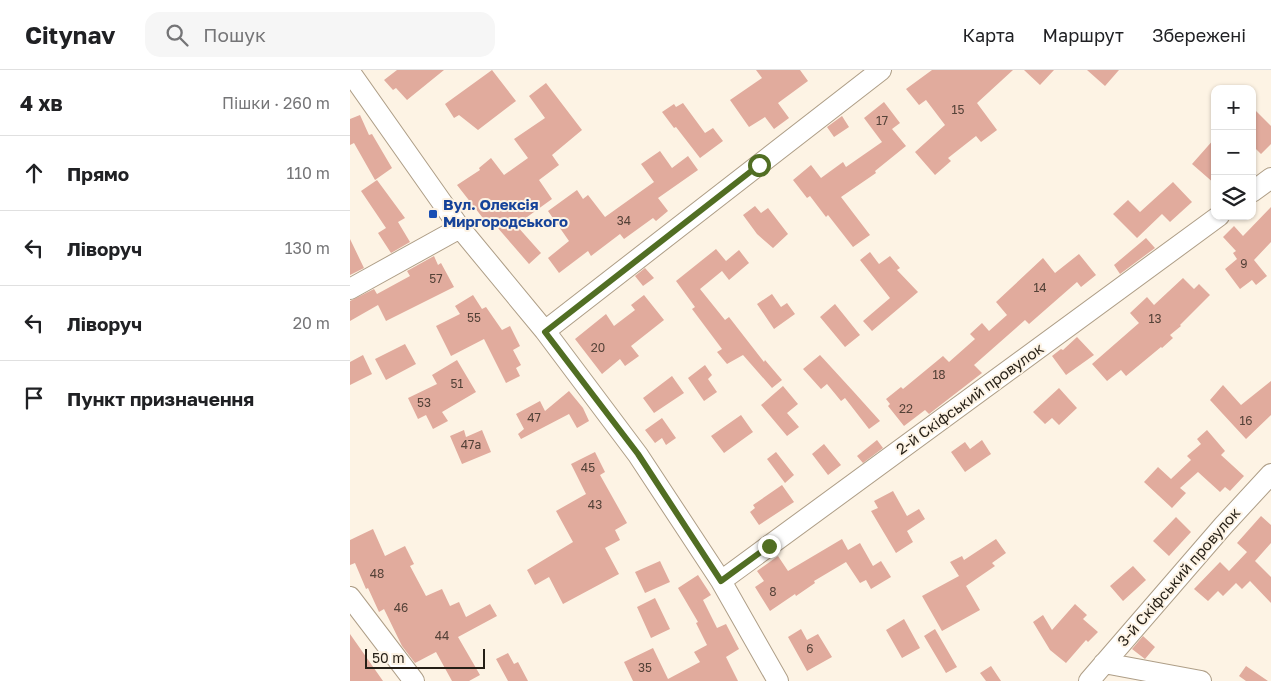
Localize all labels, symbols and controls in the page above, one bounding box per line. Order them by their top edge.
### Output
search box [145,12,495,57]
text: Citynav [25,20,115,49]
icon: search [163,21,191,49]
text: Пошук [203,23,266,46]
text: Карта [962,24,1015,46]
text: Маршрут [1043,24,1124,46]
text: Збережені [1152,24,1246,46]
map controls [1211,85,1256,220]
button: + [1211,85,1256,130]
text: 4 хв [20,90,63,116]
text: Пішки · 260 m [222,93,330,113]
house number: 15 [952,102,964,117]
house number: 17 [876,113,888,128]
button: − [1211,130,1256,175]
route start [748,154,771,177]
icon: ahead [20,159,48,187]
text: Прямо [67,162,129,185]
text: 110 m [286,163,330,183]
button: layers [1211,175,1256,220]
place label: Вул. Олексія Миргородського [443,195,568,230]
marker: Вул. Олексія Миргородського [427,208,439,220]
house number: 34 [617,213,631,228]
icon: left [20,234,48,262]
text: Ліворуч [67,237,142,260]
text: 130 m [285,238,330,258]
house number: 9 [1240,256,1248,271]
house number: 57 [429,271,443,286]
house number: 14 [1033,280,1047,295]
icon: left [20,309,48,337]
house number: 55 [467,310,481,325]
house number: 13 [1149,311,1161,326]
text: Ліворуч [67,312,142,335]
text: 20 m [293,313,330,333]
street label: 2-й Скіфський провулок [892,338,1047,458]
house number: 20 [591,340,605,355]
house number: 18 [932,367,946,382]
house number: 51 [451,376,464,391]
icon: arrive [20,384,48,412]
text: Пункт призначення [67,387,254,410]
house number: 53 [417,395,431,410]
house number: 22 [899,401,913,416]
house number: 47 [527,410,541,425]
house number: 16 [1239,413,1253,428]
house number: 47а [461,437,481,452]
house number: 45 [581,460,595,475]
house number: 43 [588,497,602,512]
street label: 3-й Скіфський провулок [1113,503,1244,649]
route end [758,535,781,558]
house number: 48 [370,566,384,581]
house number: 8 [769,584,777,599]
house number: 46 [394,600,408,615]
house number: 44 [435,628,449,643]
house number: 6 [806,641,814,656]
scale bar [365,646,485,669]
text: 50 m [372,649,405,666]
house number: 35 [638,660,652,675]

